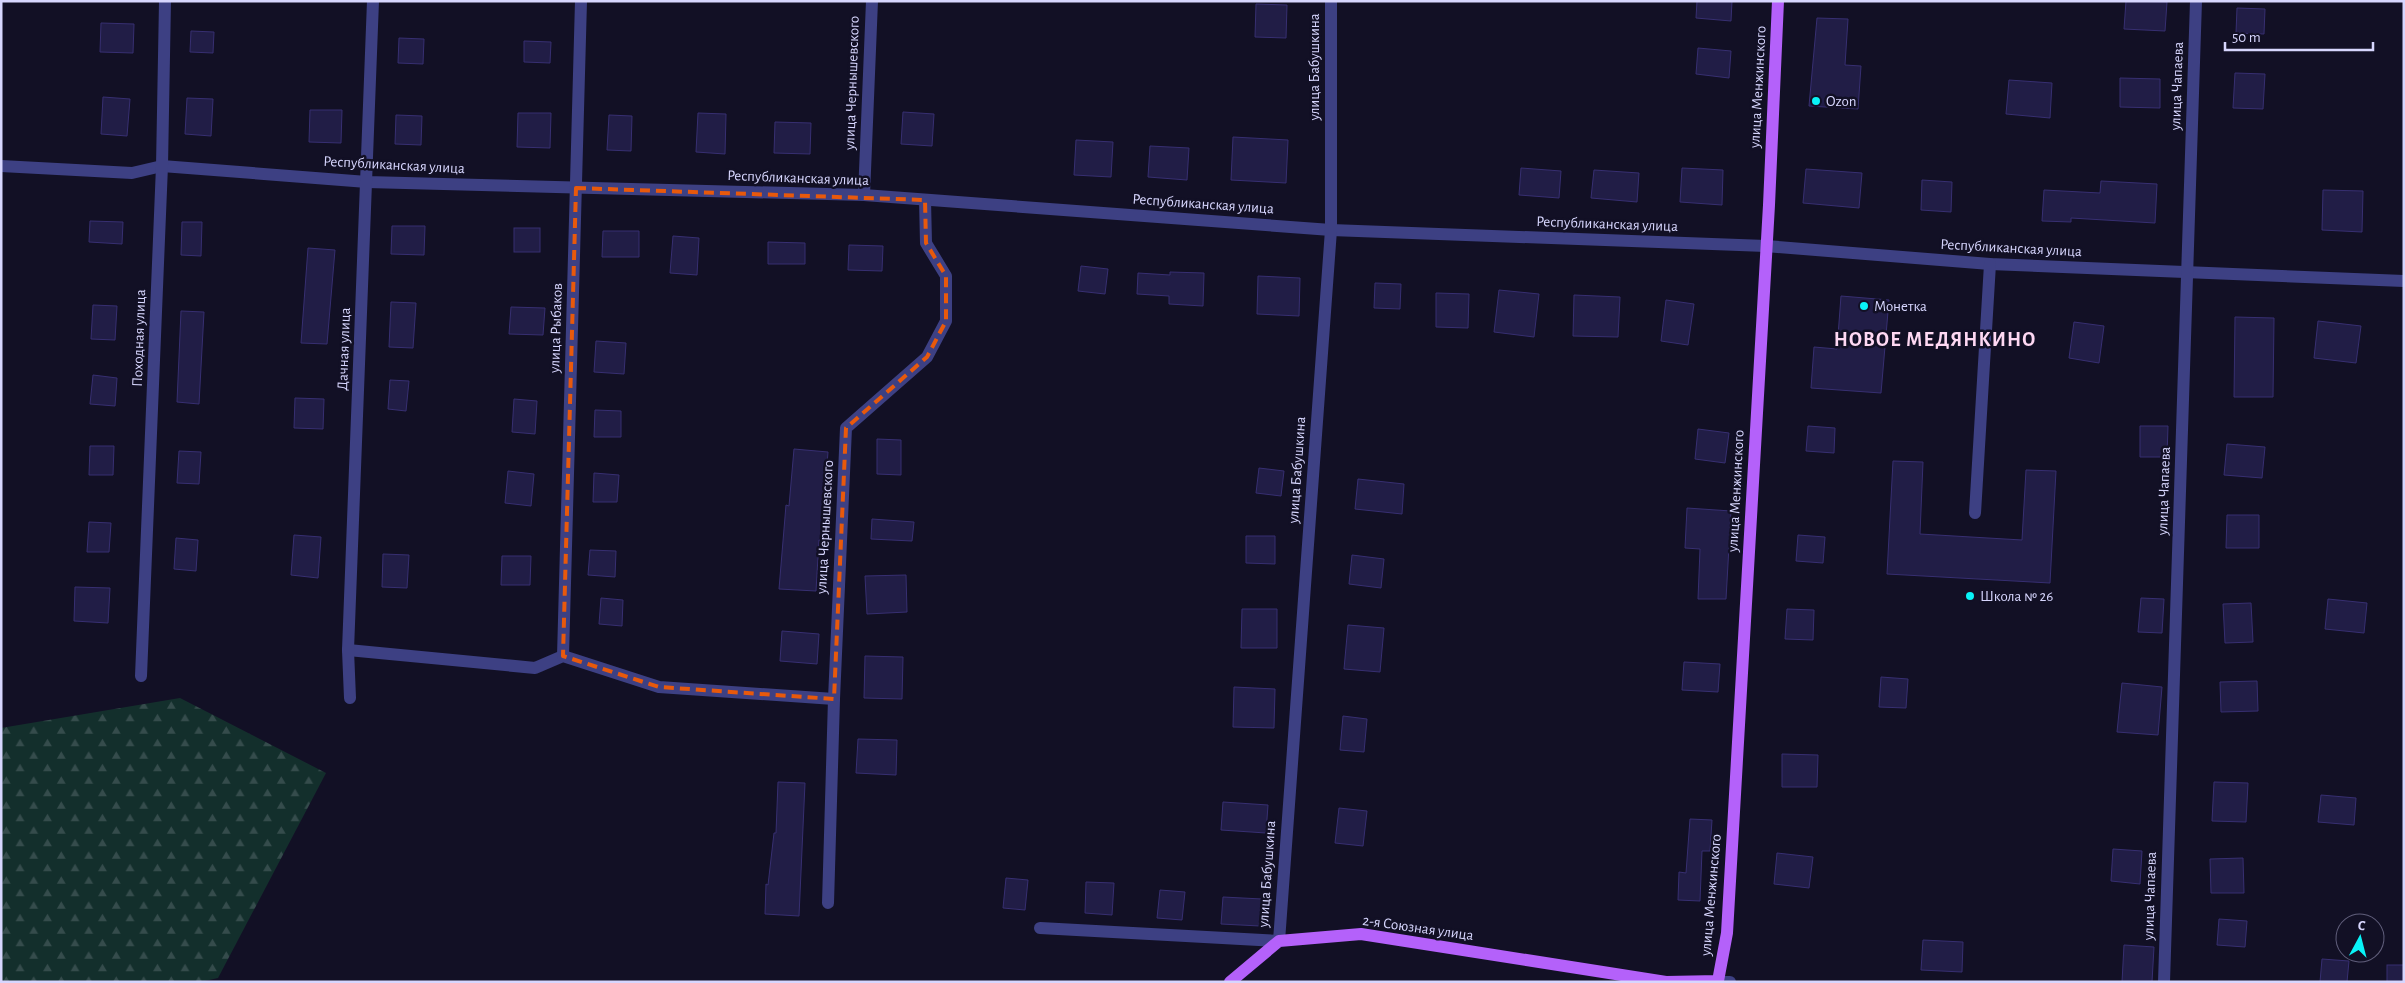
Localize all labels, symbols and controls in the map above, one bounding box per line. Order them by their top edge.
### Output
street label: улица Бабушкина [1307,13,1322,122]
street label: улица Чернышевского [842,16,862,151]
scale bar [2225,20,2372,52]
street label: улица Менжинского [1747,25,1769,150]
text: 50 m [2232,30,2261,45]
street label: улица Чапаева [2168,41,2186,132]
place label: Ozon [1826,94,1856,109]
marker: Ozon [1810,95,1822,107]
street label: Республиканская улица [323,154,465,176]
street label: Республиканская улица [727,168,869,188]
street label: Республиканская улица [1132,192,1274,216]
street label: Республиканская улица [1536,214,1678,234]
street label: Республиканская улица [1940,237,2082,259]
street label: улица Рыбаков [547,283,565,374]
street label: Походная улица [130,289,148,387]
place label: Монетка [1874,299,1927,314]
marker: Монетка [1858,300,1870,312]
street label: Дачная улица [335,307,353,391]
district label: НОВОЕ МЕДЯНКИНО [1834,330,2036,350]
street label: улица Бабушкина [1286,416,1308,525]
street label: улица Менжинского [1725,429,1747,554]
street label: улица Чапаева [2155,446,2173,537]
street label: улица Чернышевского [814,460,836,595]
place label: Школа № 26 [1980,589,2053,604]
marker: Школа № 26 [1964,590,1976,602]
street label: улица Бабушкина [1256,820,1278,929]
street label: улица Менжинского [1698,833,1724,958]
street label: улица Чапаева [2141,851,2159,942]
street label: 2-я Союзная улица [1362,913,1475,943]
north arrow [2335,913,2385,963]
text: С [2357,919,2366,934]

